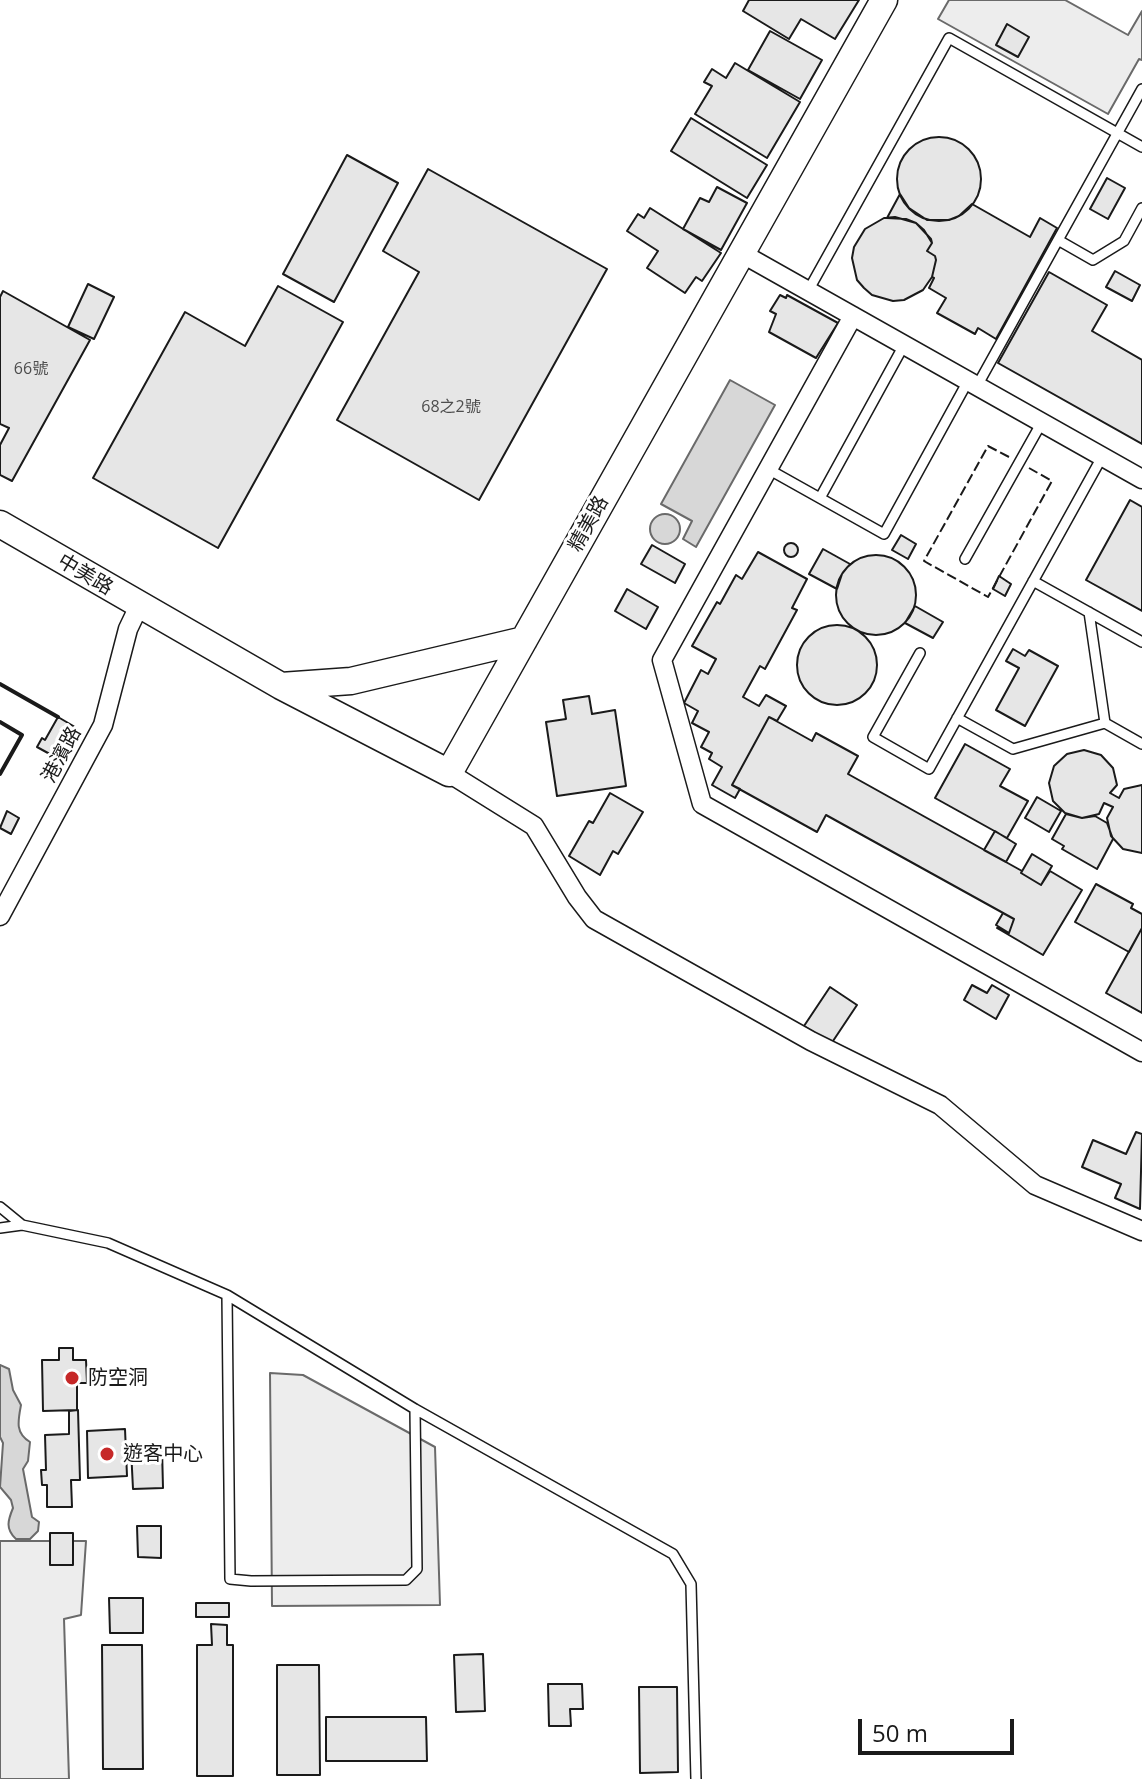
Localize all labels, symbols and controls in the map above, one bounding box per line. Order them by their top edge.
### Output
house number: 66號 [14,359,48,379]
house number: 68之2號 [421,397,481,417]
street label: 精美路 [564,492,614,556]
street label: 中美路 [53,549,117,601]
street label: 港濱路 [37,723,87,787]
place label: 防空洞 [88,1366,148,1390]
marker: 防空洞 [63,1369,81,1387]
place label: 遊客中心 [123,1442,203,1466]
marker: 遊客中心 [98,1445,116,1463]
scale bar [862,1703,1018,1753]
text: 50 m [872,1716,928,1749]

